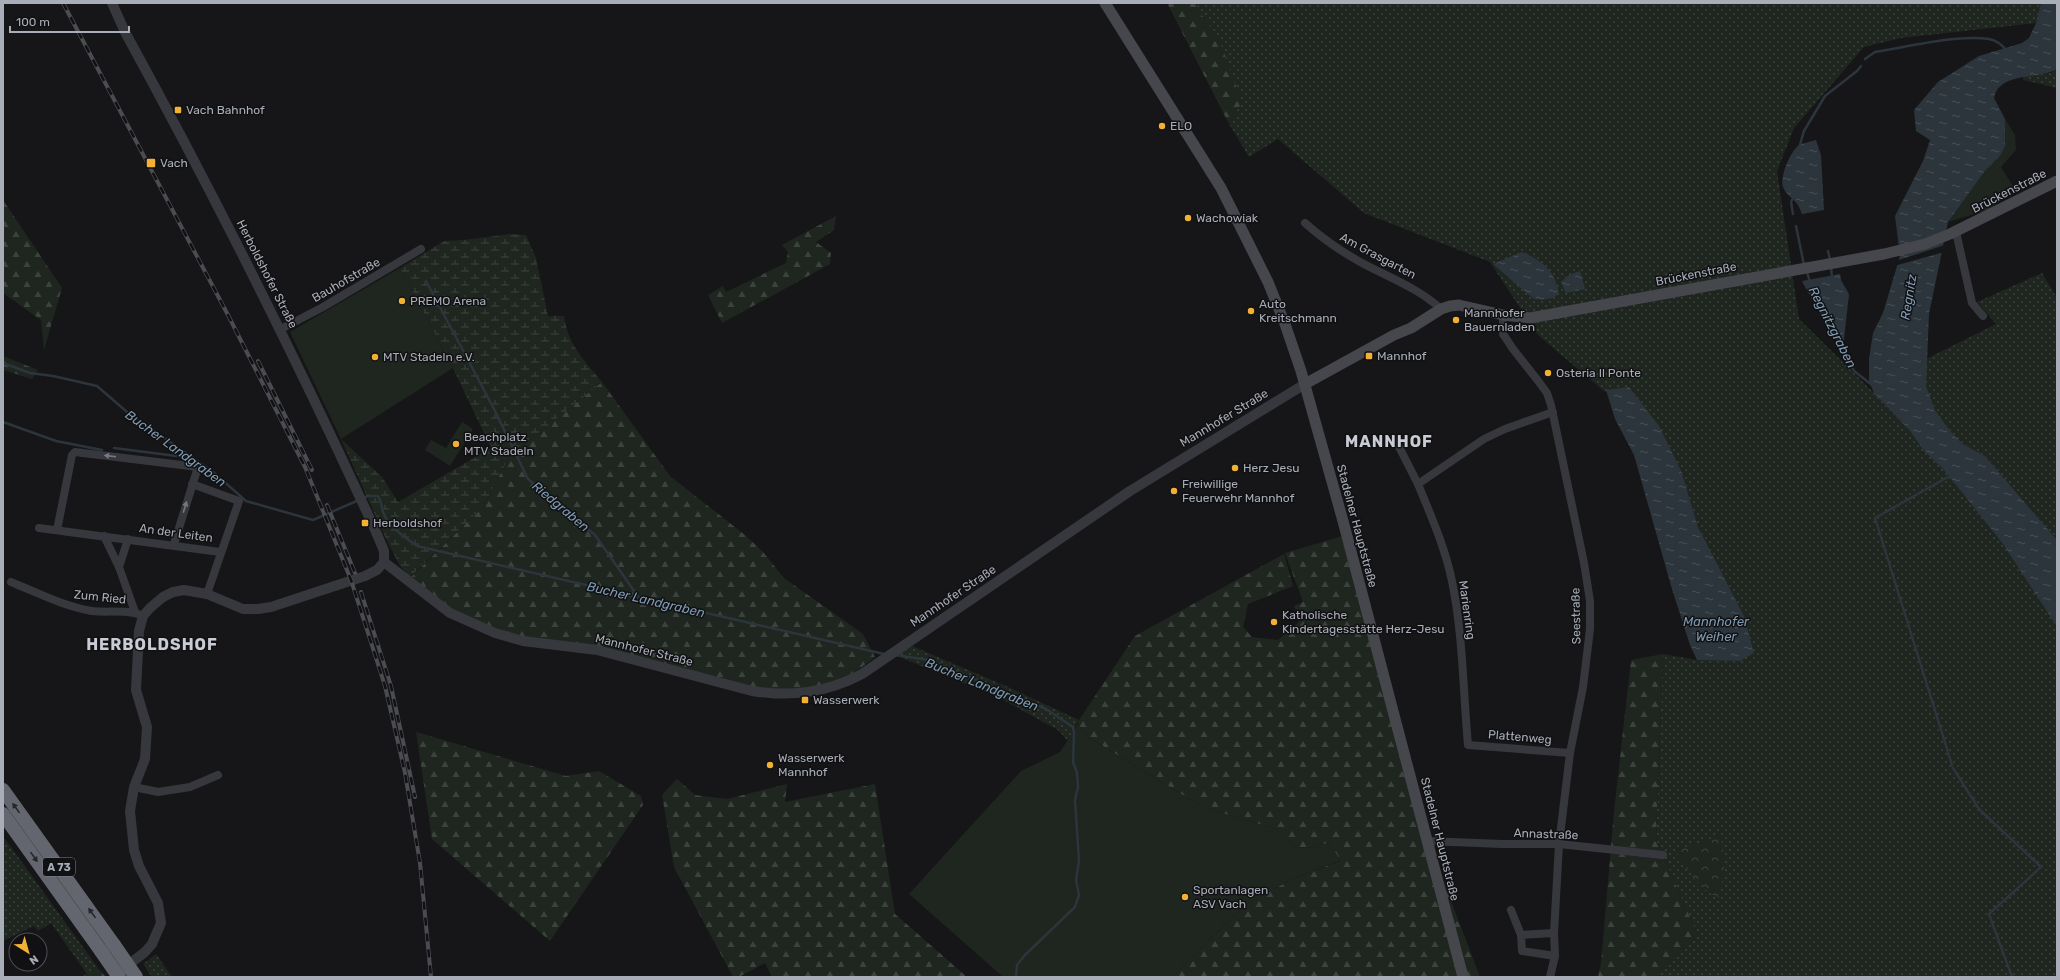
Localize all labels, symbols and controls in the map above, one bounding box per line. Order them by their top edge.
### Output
scale bar [10,8,129,34]
text: 100 m [16,15,50,29]
place label: Vach Bahnhof [186,103,265,117]
marker: Vach Bahnhof [173,105,183,115]
place label: ELO [1170,119,1192,133]
marker: ELO [1157,121,1167,131]
place label: Vach [160,156,188,170]
marker: Vach [145,157,157,169]
street label: Brückenstraße [1969,166,2049,216]
place label: Wachowiak [1196,211,1259,225]
marker: Wachowiak [1183,213,1193,223]
street label: Herboldshofer Straße [234,218,301,331]
street label: Am Grasgarten [1338,230,1418,282]
street label: Bauhofstraße [309,255,383,305]
street label: Brückenstraße [1654,259,1738,289]
water label: Regnitz [1897,273,1921,321]
water label: Regnitzgraben [1805,284,1860,371]
place label: PREMO Arena [410,294,486,308]
marker: PREMO Arena [397,296,407,306]
place label: Auto Kreitschmann [1259,297,1337,325]
marker: Auto Kreitschmann [1246,306,1256,316]
place label: Mannhofer Bauernladen [1464,306,1535,334]
marker: Mannhofer Bauernladen [1451,315,1461,325]
place label: Mannhof [1377,349,1427,363]
place label: MTV Stadeln e.V. [383,350,475,364]
marker: Mannhof [1364,351,1374,361]
marker: MTV Stadeln e.V. [370,352,380,362]
place label: Osteria Il Ponte [1556,366,1641,380]
marker: Osteria Il Ponte [1543,368,1553,378]
street label: Mannhofer Straße [1177,386,1271,450]
water label: Bucher Landgraben [122,407,229,491]
place label: Beachplatz MTV Stadeln [464,430,534,458]
district label: MANNHOF [1345,432,1433,451]
marker: Beachplatz MTV Stadeln [451,439,461,449]
one-way arrow [104,453,116,459]
place label: Herz Jesu [1243,461,1300,475]
marker: Herz Jesu [1230,463,1240,473]
street label: Stadelner Hauptstraße [1334,463,1380,589]
place label: Freiwillige Feuerwehr Mannhof [1182,477,1295,505]
water label: Riedgraben [528,478,592,535]
marker: Freiwillige Feuerwehr Mannhof [1169,486,1179,496]
one-way arrow [182,501,188,513]
place label: Herboldshof [373,516,442,530]
marker: Herboldshof [360,518,370,528]
street label: An der Leiten [138,521,214,545]
street label: Mannhofer Straße [908,562,999,630]
water label: Bucher Landgraben [585,579,706,621]
street label: Marienring [1456,580,1478,640]
street label: Zum Ried [73,587,127,607]
street label: Seestraße [1569,587,1583,644]
place label: Katholische Kindertagesstätte Herz-Jesu [1282,608,1445,636]
water label: Mannhofer Weiher [1683,614,1750,644]
marker: Katholische Kindertagesstätte Herz-Jesu [1269,617,1279,627]
street label: Mannhofer Straße [594,631,695,669]
district label: HERBOLDSHOF [86,635,218,654]
water label: Bucher Landgraben [923,655,1041,715]
place label: Wasserwerk [813,693,880,707]
marker: Wasserwerk [800,695,810,705]
street label: Plattenweg [1488,727,1552,747]
place label: Wasserwerk Mannhof [778,751,845,779]
marker: Wasserwerk Mannhof [765,760,775,770]
street label: Stadelner Hauptstraße [1418,776,1462,902]
one-way arrow [12,802,20,813]
street label: Annastraße [1513,826,1579,842]
one-way arrow [30,852,38,862]
road number: A 73 [43,858,75,876]
place label: Sportanlagen ASV Vach [1193,883,1268,911]
marker: Sportanlagen ASV Vach [1180,892,1190,902]
one-way arrow [88,908,96,919]
north arrow [8,932,48,972]
text: N [27,952,41,967]

